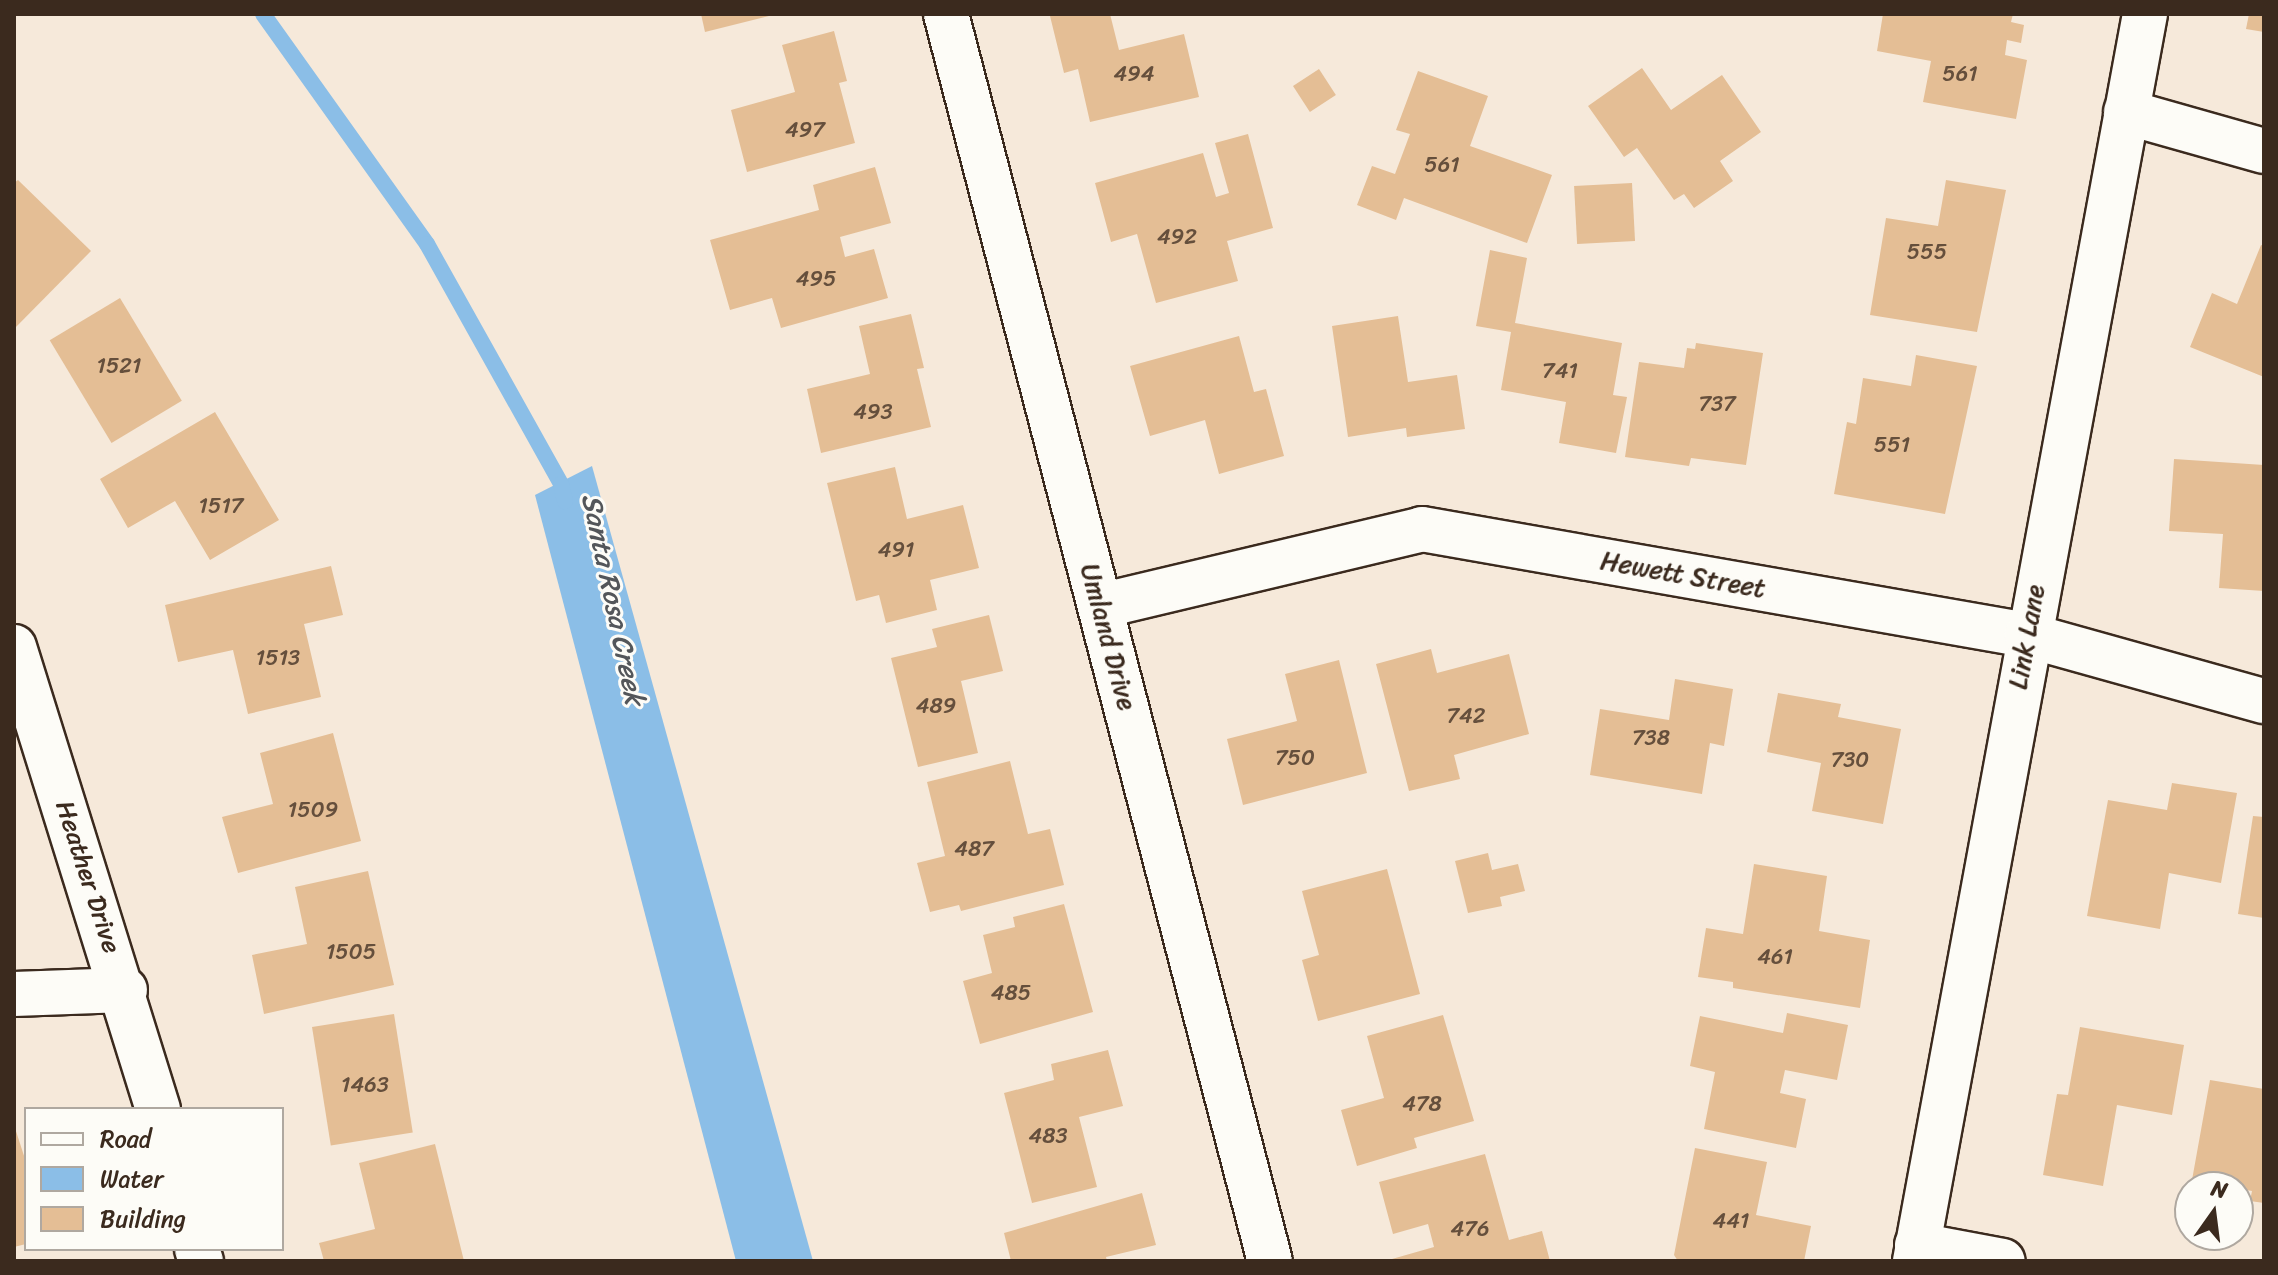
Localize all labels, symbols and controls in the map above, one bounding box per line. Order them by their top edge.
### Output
house number: 494 [1113,61,1155,87]
house number: 561 [1942,61,1978,87]
house number: 497 [785,117,825,143]
house number: 561 [1424,152,1460,178]
house number: 492 [1157,224,1197,250]
house number: 555 [1907,239,1947,265]
house number: 495 [796,266,836,292]
house number: 1521 [96,353,142,379]
house number: 741 [1542,358,1578,384]
house number: 737 [1698,391,1736,417]
house number: 493 [853,399,893,425]
house number: 551 [1874,432,1910,458]
water label: Santa Rosa Creek [574,489,652,709]
house number: 1517 [199,493,243,519]
house number: 491 [878,537,914,563]
street label: Hewett Street [1598,545,1768,605]
street label: Umland Drive [1073,560,1143,714]
street label: Link Lane [2002,582,2052,692]
house number: 1513 [256,645,300,671]
house number: 489 [916,693,956,719]
house number: 742 [1446,703,1486,729]
house number: 738 [1632,725,1670,751]
house number: 750 [1275,745,1315,771]
house number: 730 [1831,747,1869,773]
street label: Heather Drive [49,797,127,957]
house number: 1509 [288,797,338,823]
house number: 487 [954,836,994,862]
house number: 1505 [326,939,376,965]
house number: 461 [1757,944,1793,970]
house number: 485 [991,980,1031,1006]
house number: 1463 [341,1072,389,1098]
house number: 478 [1402,1091,1442,1117]
legend [24,1107,284,1251]
text: Road [100,1118,151,1160]
house number: 483 [1028,1123,1068,1149]
text: Water [100,1158,163,1200]
text: N [2207,1168,2232,1210]
north arrow [2174,1171,2254,1251]
text: Building [100,1198,186,1240]
house number: 441 [1713,1208,1749,1234]
house number: 476 [1451,1216,1489,1242]

